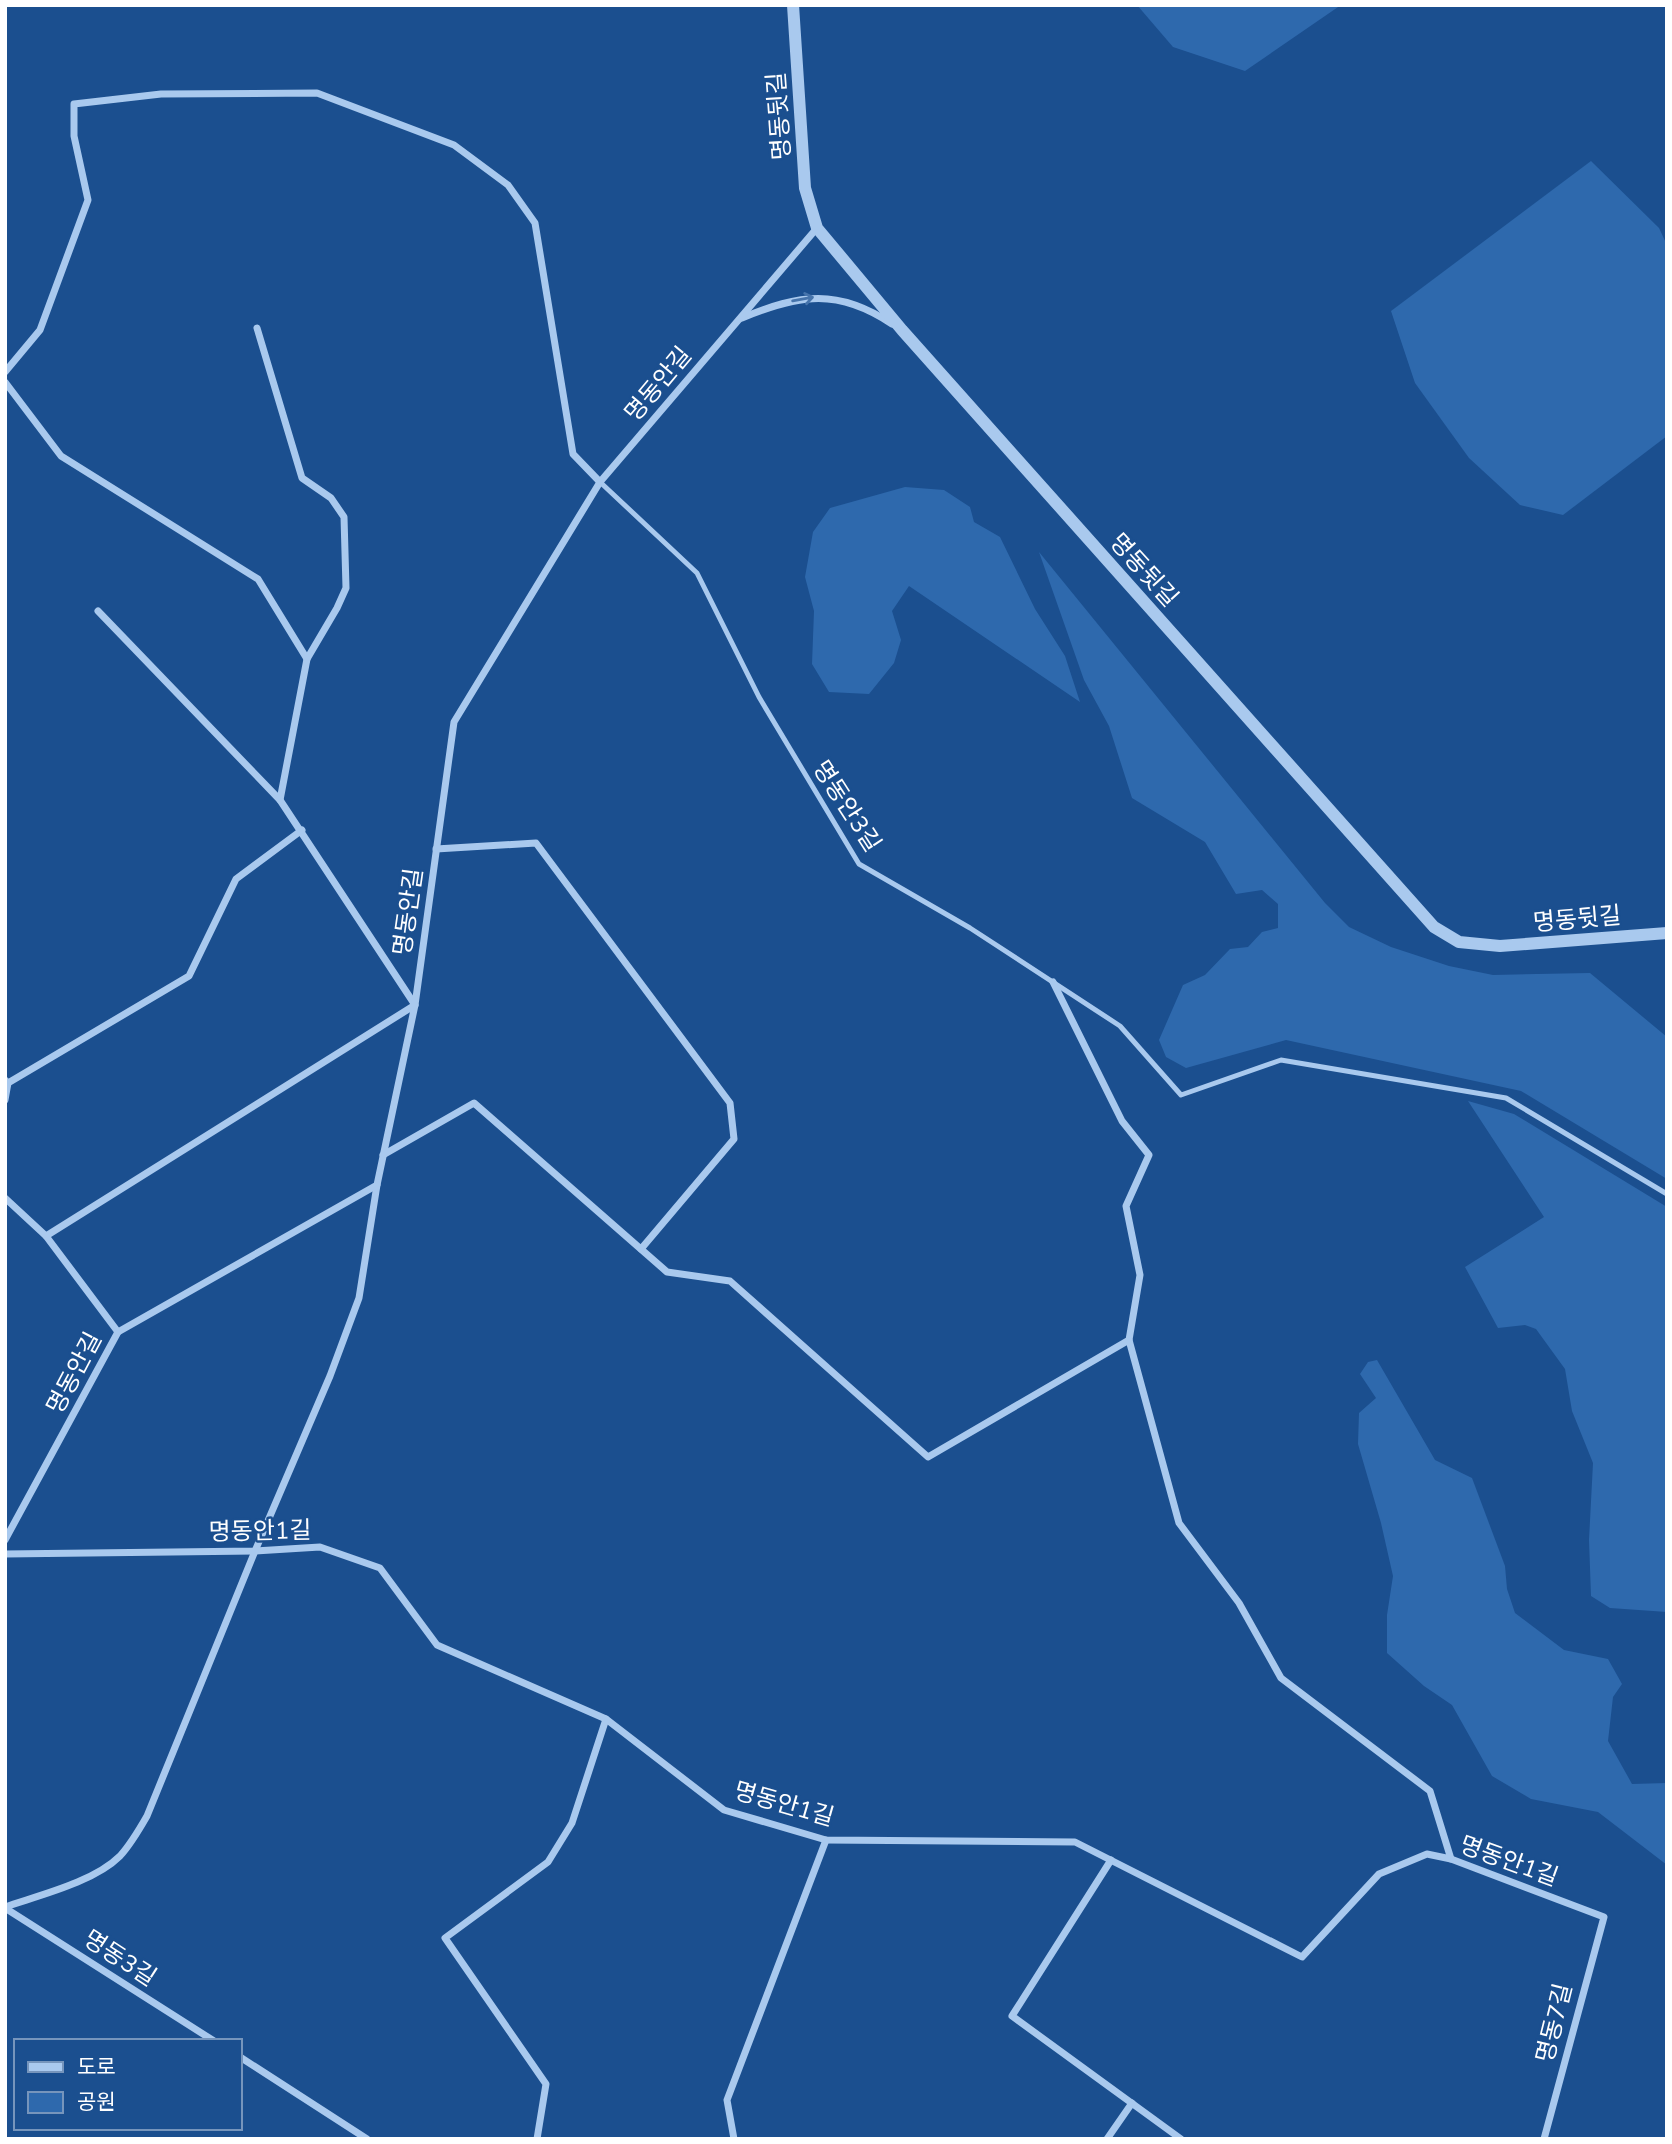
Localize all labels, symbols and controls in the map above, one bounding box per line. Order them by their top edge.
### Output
street label: 명동뒷길 [760,71,798,161]
one-way arrow [791,292,814,305]
street label: 명동안길 [617,340,699,428]
street label: 명동뒷길 [1103,526,1185,614]
street label: 명동안3길 [806,754,888,858]
street label: 명동안길 [386,866,430,958]
street label: 명동뒷길 [1532,899,1622,939]
street label: 명동안길 [39,1326,109,1420]
street label: 명동안1길 [208,1514,312,1548]
street label: 명동안1길 [730,1774,838,1834]
street label: 명동안1길 [1455,1828,1563,1894]
street label: 명동3길 [77,1923,163,1993]
street label: 명동7길 [1529,1980,1579,2066]
legend [14,2039,242,2130]
text: 도로 [77,2053,116,2081]
text: 공원 [77,2088,116,2116]

